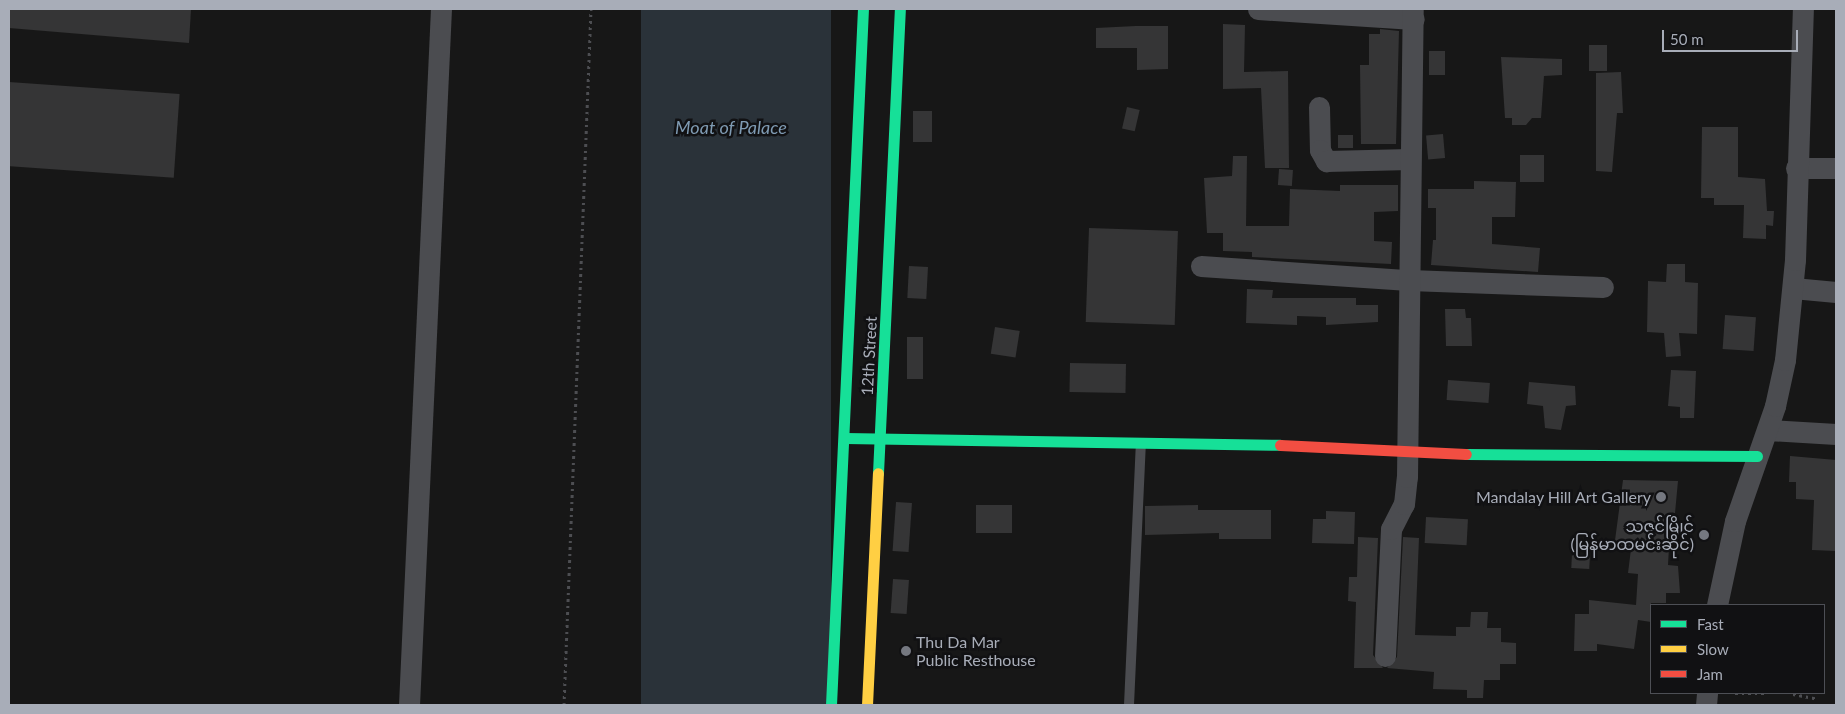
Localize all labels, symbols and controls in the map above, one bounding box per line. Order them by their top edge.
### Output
scale bar [1665,20,1801,52]
text: 50 m [1670,30,1704,48]
water label: Moat of Palace [675,116,787,138]
street label: 12th Street [857,316,881,396]
place label: Mandalay Hill Art Gallery [1475,487,1651,507]
marker: Mandalay Hill Art Gallery [1655,491,1667,503]
place label: သဇင်မြိုင် (မြန်မာထမင်းဆိုင်) [1571,516,1694,554]
marker: သဇင်မြိုင် (မြန်မာထမင်းဆိုင်) [1698,529,1710,541]
legend [1650,604,1825,694]
text: Fast [1697,615,1724,633]
place label: Thu Da Mar Public Resthouse [916,632,1036,670]
text: Slow [1697,640,1729,658]
marker: Thu Da Mar Public Resthouse [900,645,912,657]
text: Jam [1697,665,1723,683]

